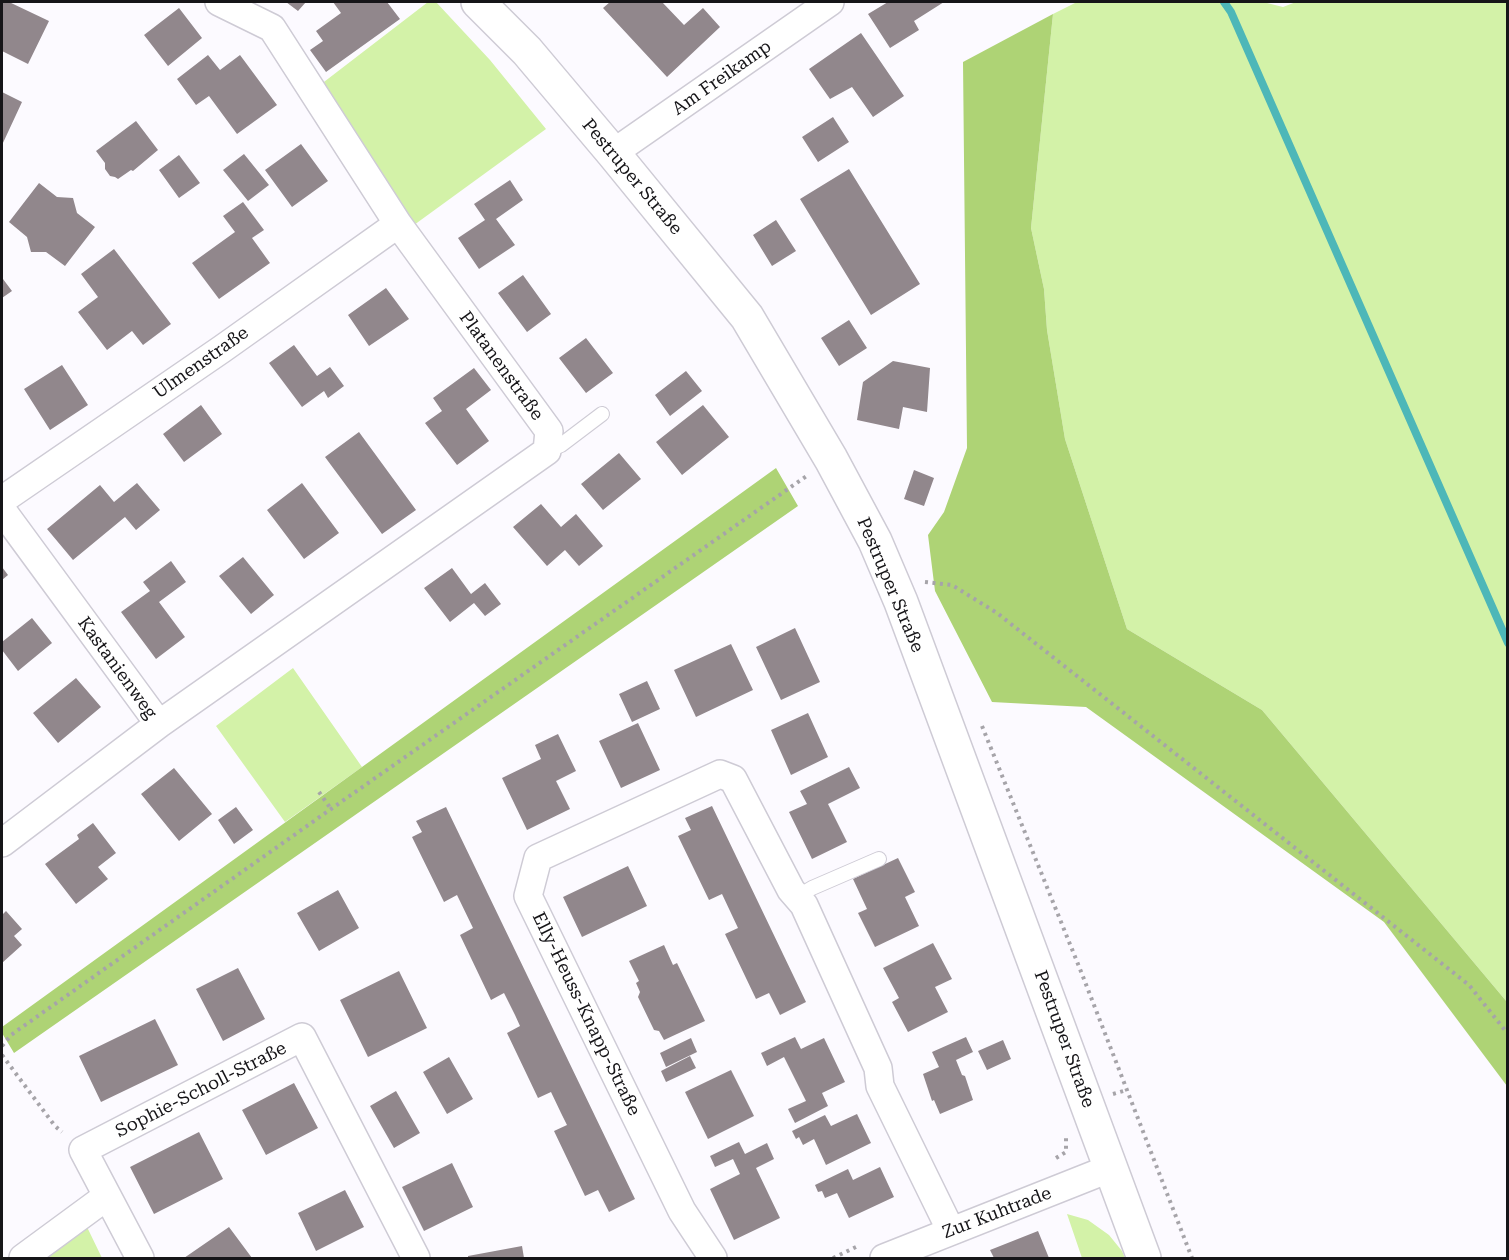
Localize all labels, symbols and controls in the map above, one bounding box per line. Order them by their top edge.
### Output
street label: Am Freikamp [668,36,776,120]
street label: Pestruper Straße [577,115,687,239]
street label: Platanenstraße [454,307,548,425]
street label: Ulmenstraße [149,322,253,404]
street label: Pestruper Straße [852,514,928,656]
street label: Kastanienweg [73,613,161,723]
street label: Elly-Heuss-Knapp-Straße [527,909,645,1119]
street label: Pestruper Straße [1029,967,1099,1111]
street label: Sophie-Scholl-Straße [112,1038,290,1142]
street label: Zur Kuhtrade [940,1182,1054,1244]

